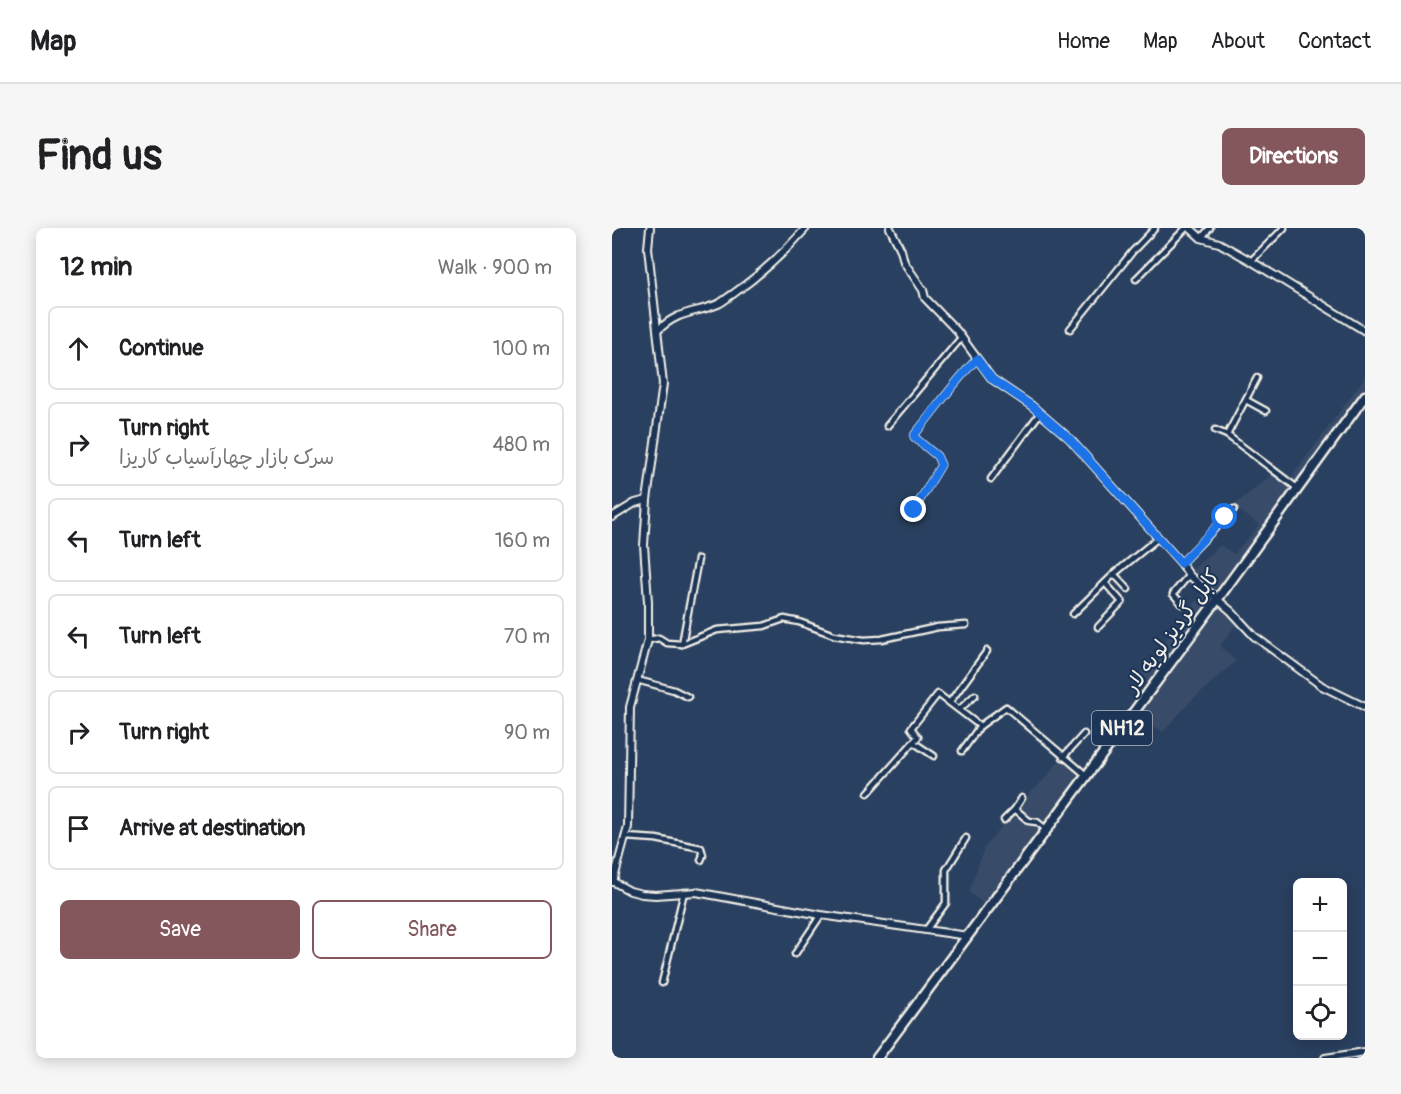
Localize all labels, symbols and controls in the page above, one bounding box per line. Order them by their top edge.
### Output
text: Map [30,24,76,59]
text: Home [1057,28,1110,55]
text: Map [1143,28,1178,55]
text: About [1211,28,1265,55]
text: Contact [1298,28,1371,55]
button: Directions [1222,128,1365,185]
text: Find us [36,130,162,182]
text: 12 min [60,251,133,283]
text: Walk · 900 m [438,255,552,280]
icon: ahead [62,332,95,365]
text: Continue [119,334,203,362]
text: 100 m [493,336,550,361]
text: Turn right [119,414,209,442]
icon: right [62,428,95,461]
text: 480 m [493,432,550,457]
text: سرک بازار چهارآسیاب کاریزا [119,445,334,470]
route end [900,496,926,522]
route start [1211,503,1237,529]
icon: left [62,524,95,557]
text: Turn left [119,526,201,554]
text: 160 m [495,528,550,553]
street label: کابل گردیز لویه لار [1117,564,1227,700]
icon: left [62,620,95,653]
text: Turn left [119,622,201,650]
text: 70 m [504,624,550,649]
road number: NH12 [1092,711,1152,745]
icon: right [62,716,95,749]
text: Turn right [119,718,209,746]
text: 90 m [504,720,550,745]
icon: arrive [62,812,95,845]
text: Arrive at destination [119,814,305,842]
map controls [1293,878,1347,1040]
button: + [1293,878,1347,932]
button: Save [60,900,300,959]
button: Share [312,900,552,959]
button: − [1293,932,1347,986]
button: locate [1293,986,1347,1040]

